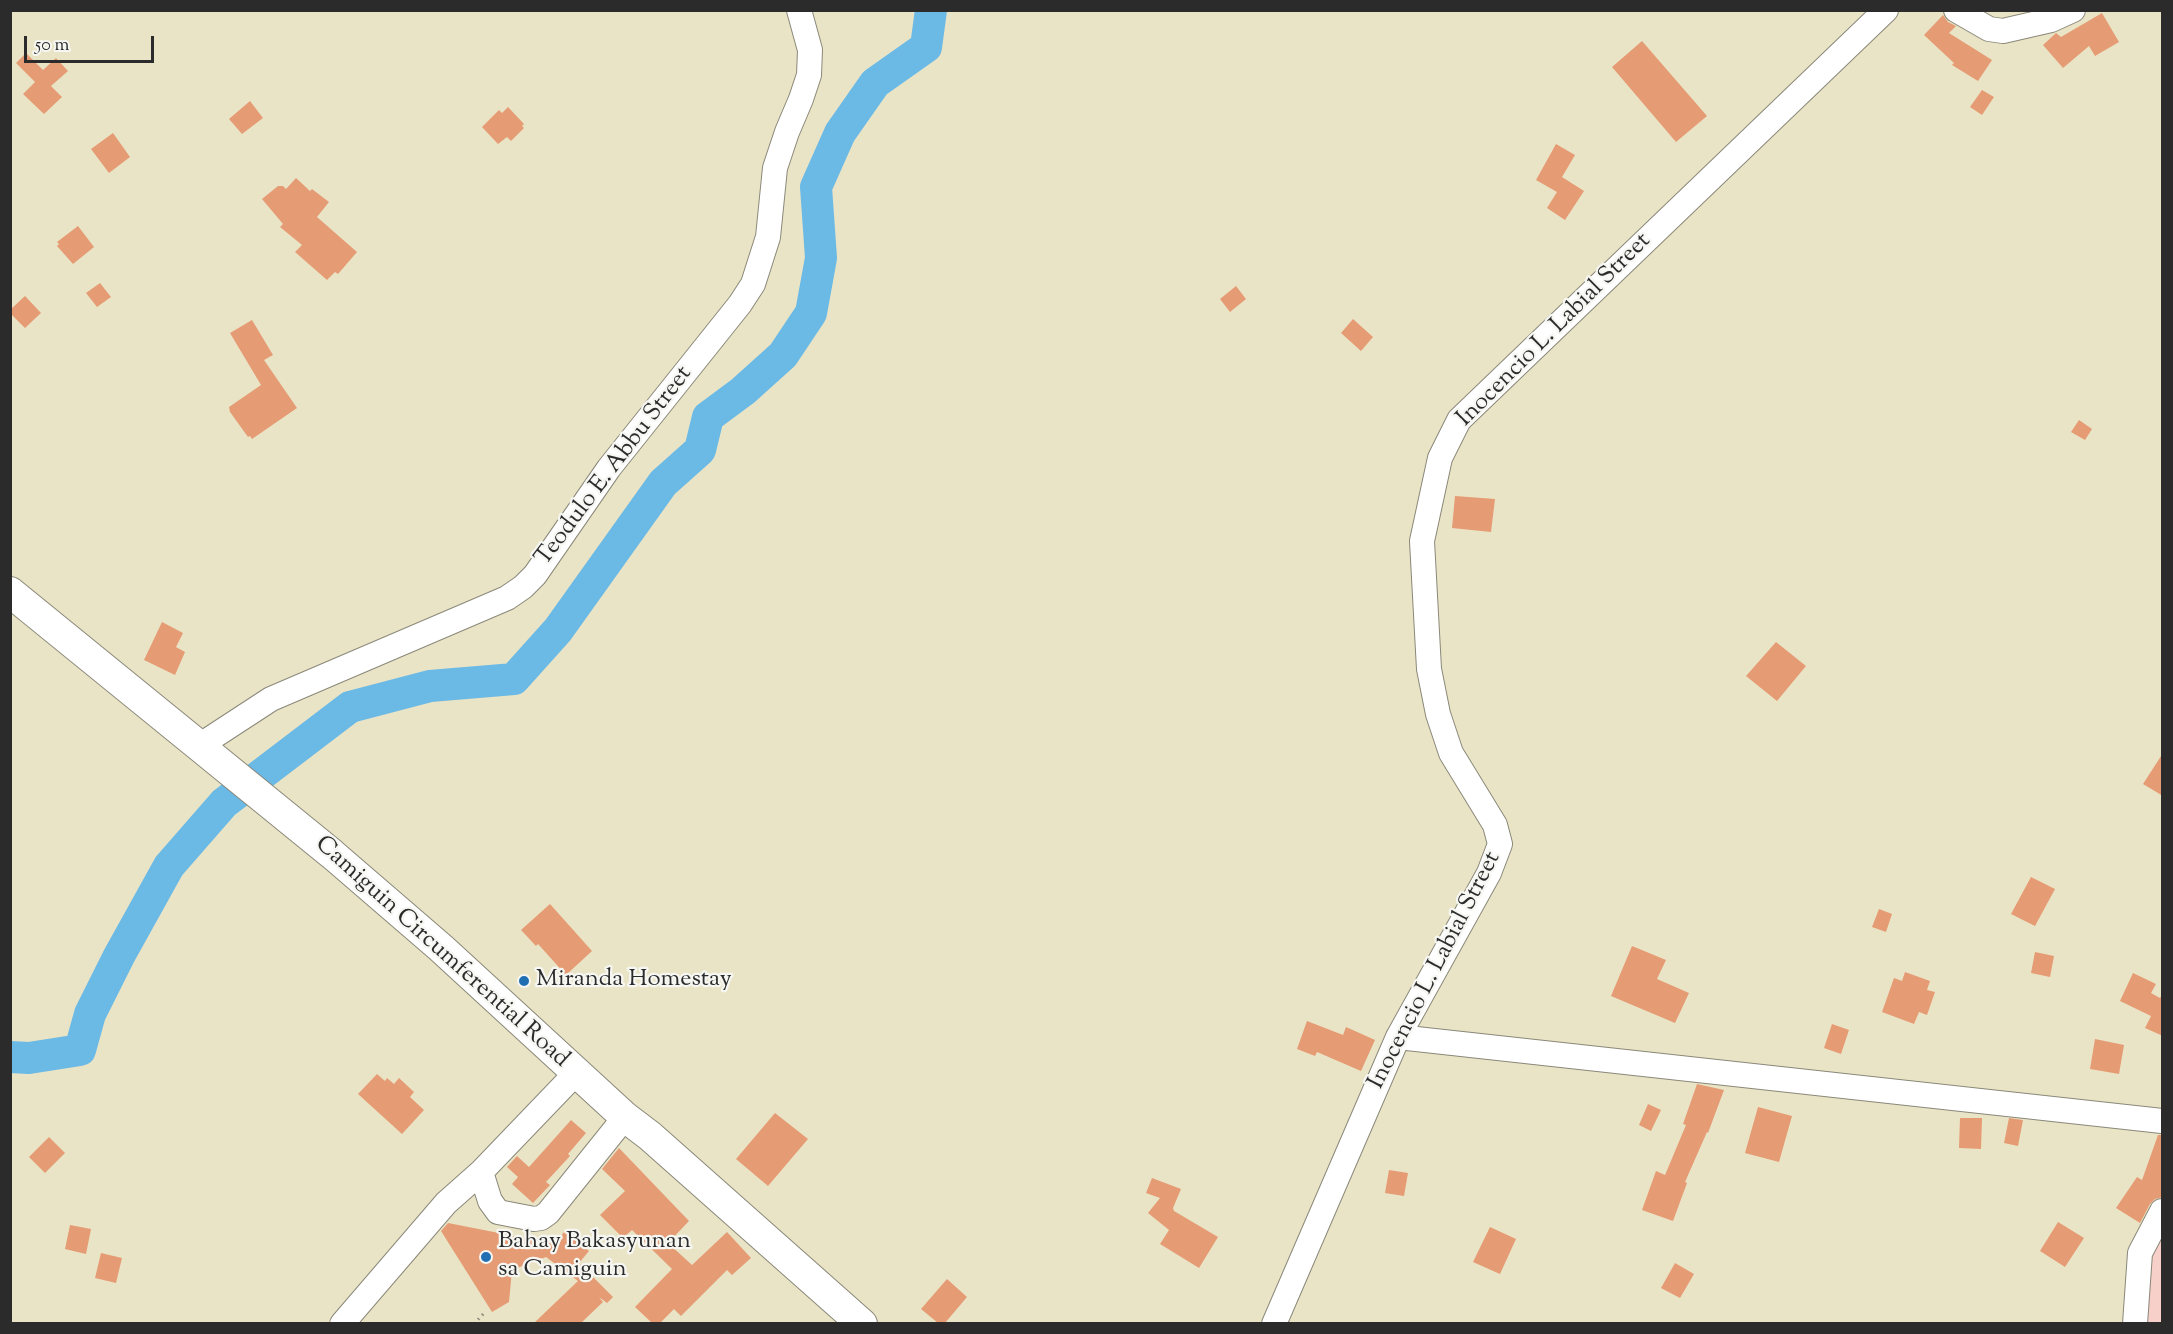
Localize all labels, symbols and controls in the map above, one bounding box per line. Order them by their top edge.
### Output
scale bar [27,24,158,62]
text: 50 m [35,33,69,59]
street label: Inocencio L. Labial Street [1452,228,1658,434]
street label: Teodulo E. Abbu Street [530,361,700,573]
street label: Camiguin Circumferential Road [308,831,574,1075]
street label: Inocencio L. Labial Street [1364,848,1508,1094]
place label: Miranda Homestay [536,967,732,995]
marker: Miranda Homestay [517,974,531,988]
place label: Bahay Bakasyunan sa Camiguin [498,1229,691,1285]
marker: Bahay Bakasyunan sa Camiguin [479,1250,493,1264]

